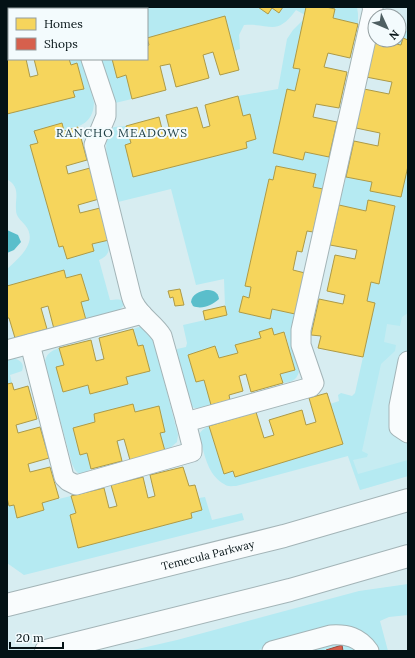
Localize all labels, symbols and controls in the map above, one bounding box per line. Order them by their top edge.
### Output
legend [8,8,148,60]
north arrow [367,8,407,48]
text: Homes [44,16,83,31]
text: N [386,27,402,43]
text: Shops [44,36,78,51]
district label: RANCHO MEADOWS [56,125,188,140]
street label: Temecula Parkway [160,537,256,573]
scale bar [10,624,63,650]
text: 20 m [16,630,44,645]

